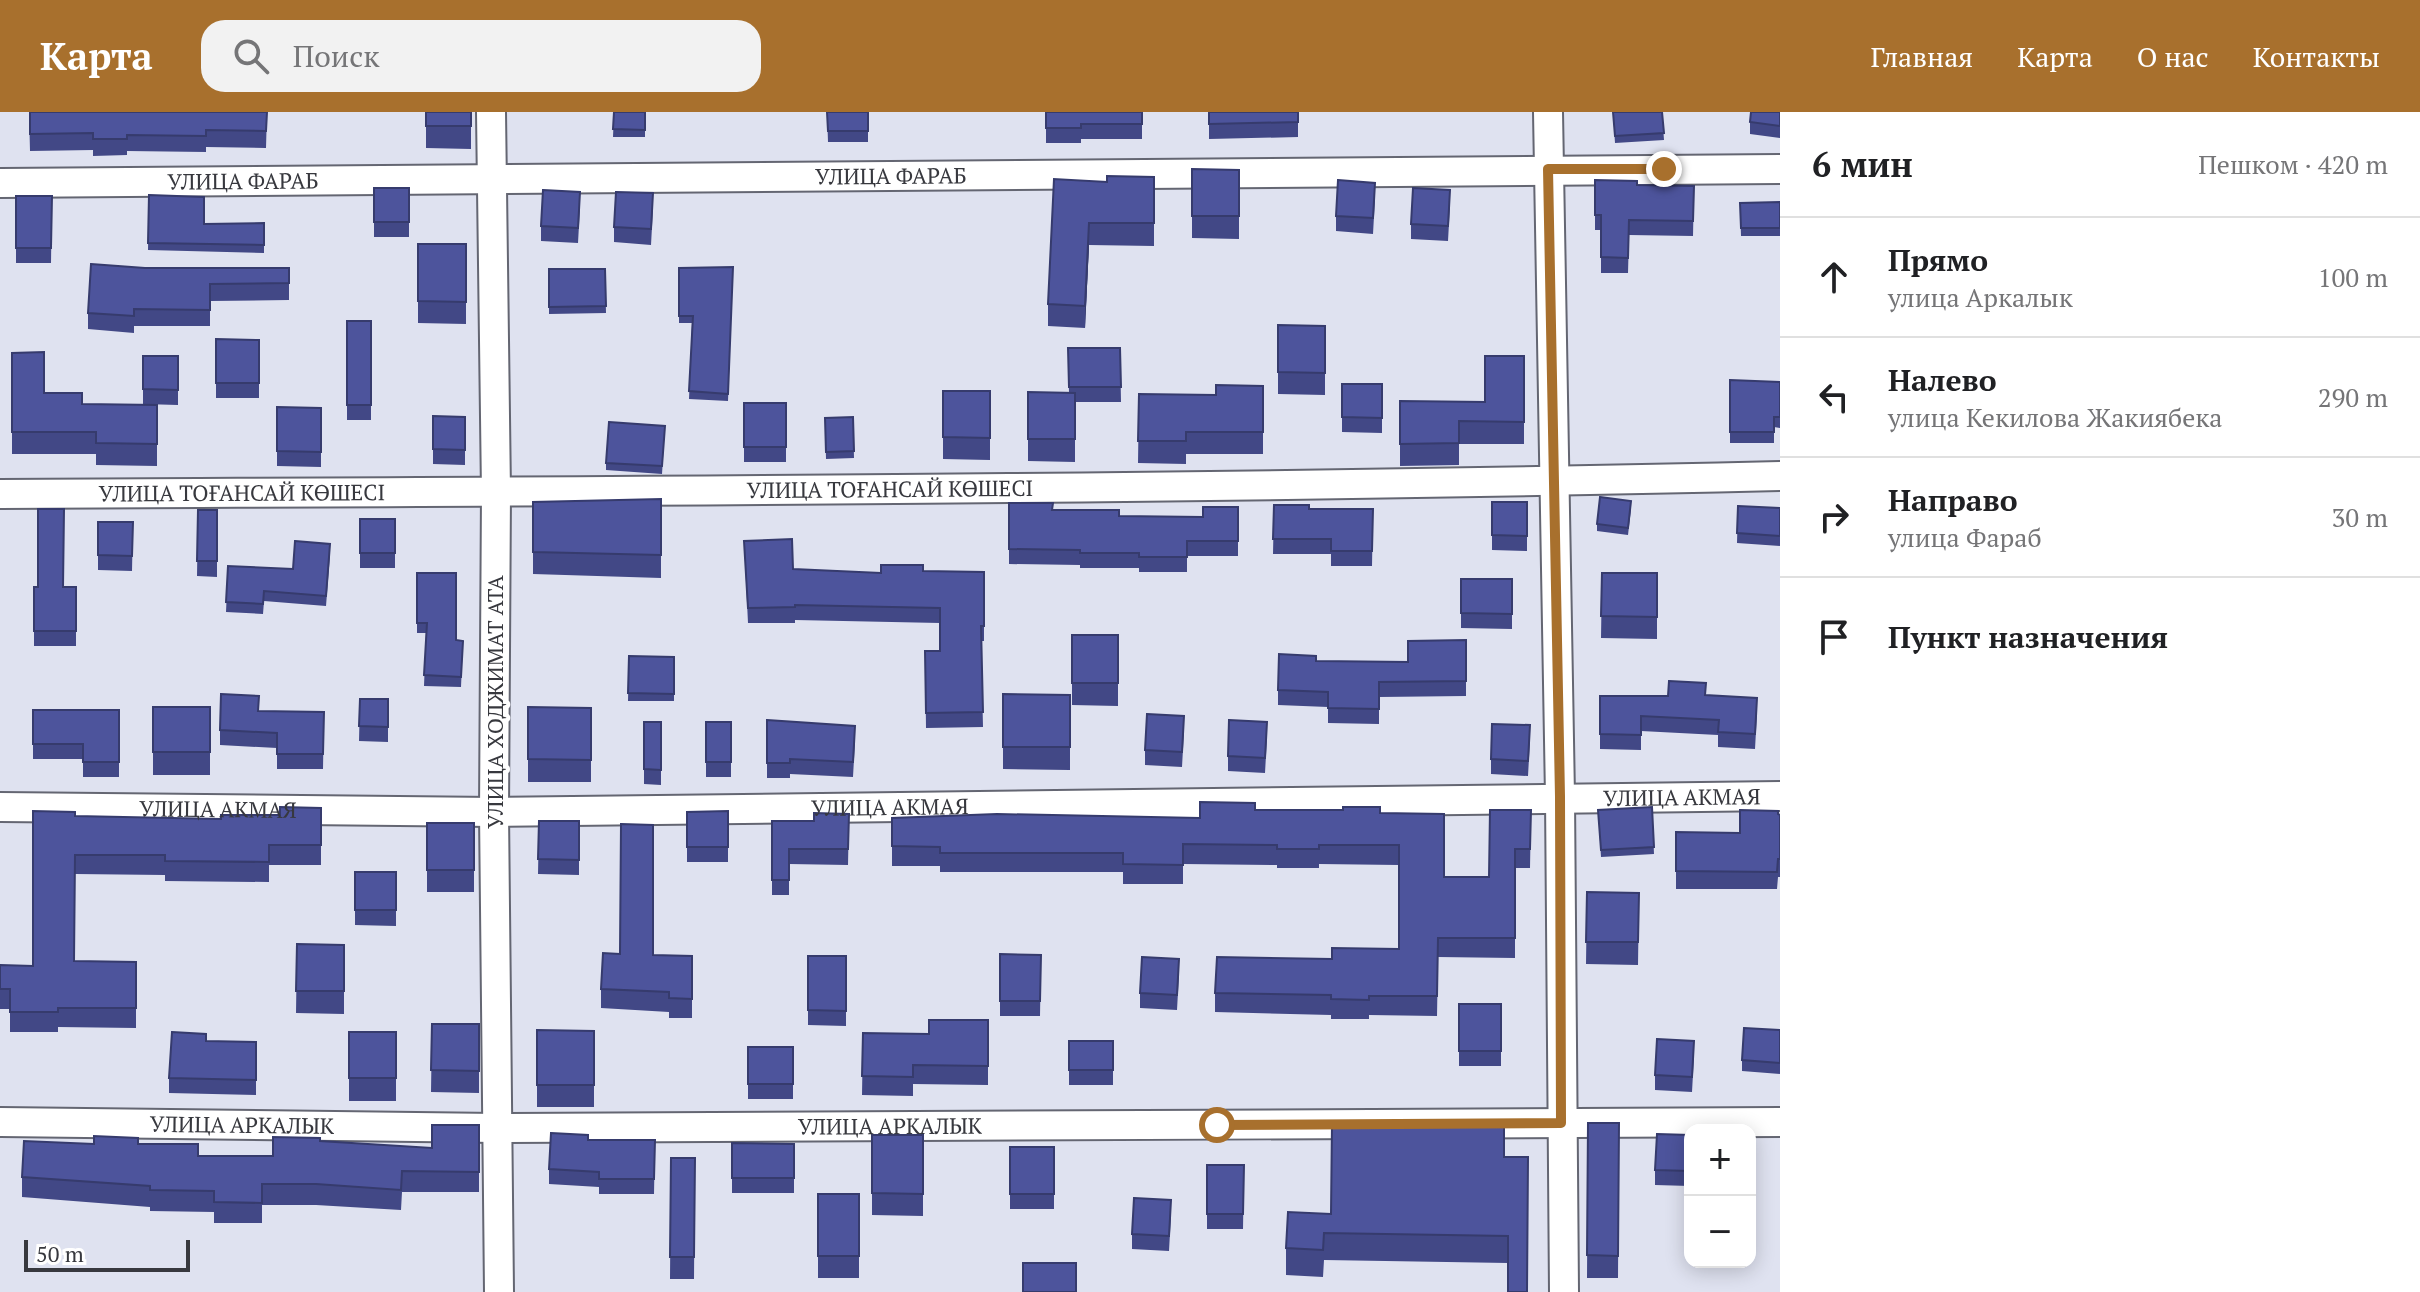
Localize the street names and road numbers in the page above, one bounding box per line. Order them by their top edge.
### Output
street label: УЛИЦА ФАРАБ [815,160,967,191]
street label: УЛИЦА ФАРАБ [167,166,319,196]
street label: УЛИЦА ТОҒАНСАЙ КӨШЕСІ [747,473,1033,504]
street label: УЛИЦА ТОҒАНСАЙ КӨШЕСІ [99,477,385,508]
street label: УЛИЦА ХОДЖИМАТ АТА [480,574,509,829]
street label: УЛИЦА АКМАЯ [1603,781,1761,812]
street label: УЛИЦА АКМАЯ [811,791,969,822]
street label: УЛИЦА АКМАЯ [139,793,297,824]
street label: УЛИЦА АРКАЛЫК [150,1109,335,1140]
street label: УЛИЦА АРКАЛЫК [798,1111,983,1141]

